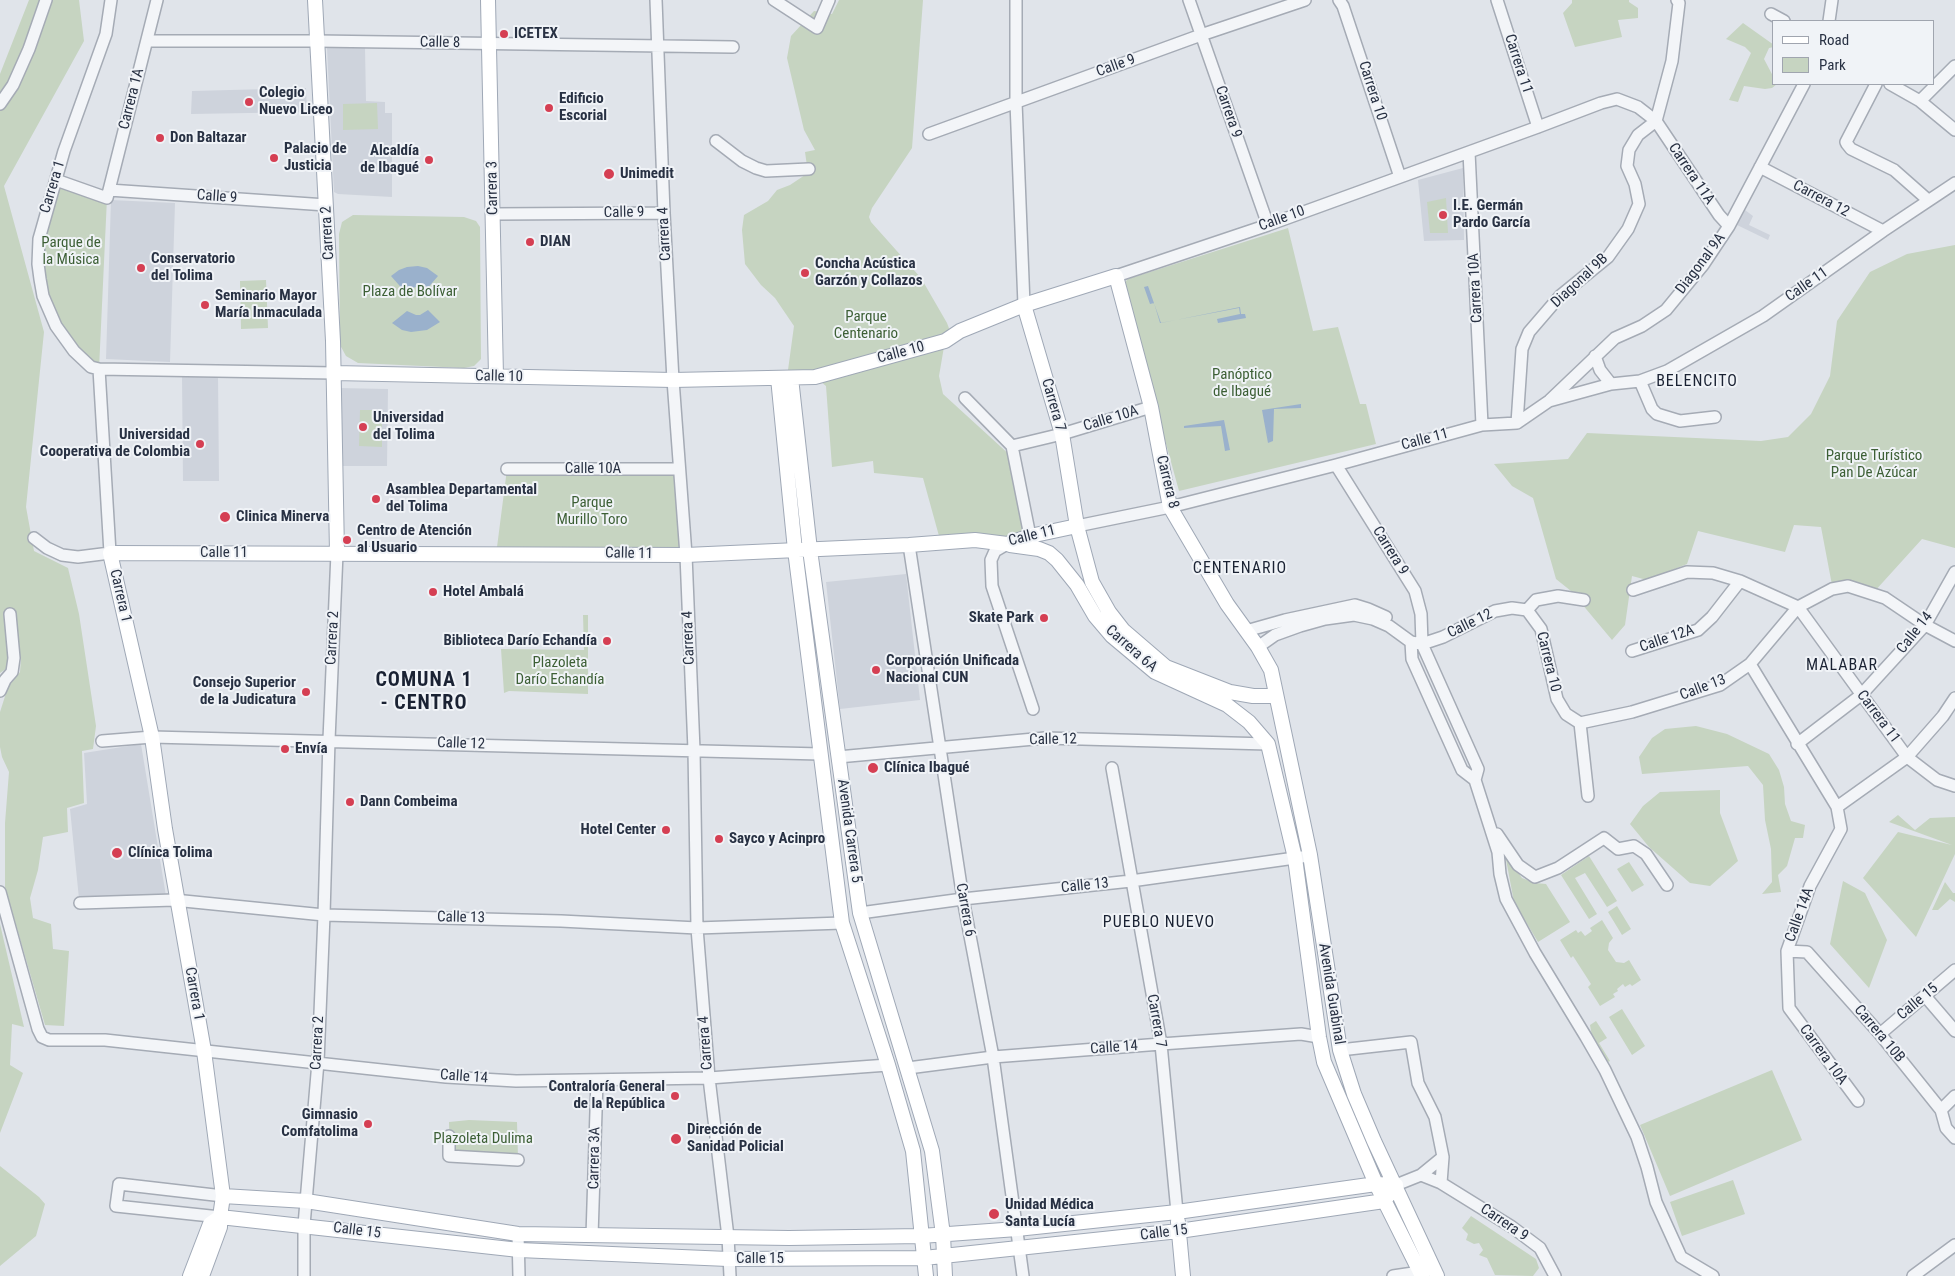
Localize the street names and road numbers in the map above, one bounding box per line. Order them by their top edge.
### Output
street label: Carrera 11 [1500,32,1536,96]
street label: Calle 8 [420,34,460,52]
street label: Calle 9 [1094,51,1138,81]
street label: Carrera 10 [1354,59,1390,123]
street label: Carrera 1A [116,66,148,132]
street label: Carrera 9 [1211,84,1245,140]
street label: Carrera 11A [1664,140,1718,208]
street label: Carrera 1 [36,159,70,215]
street label: Carrera 3 [484,161,502,215]
street label: Carrera 12 [1790,177,1852,221]
street label: Calle 9 [196,187,238,207]
street label: Calle 10 [1256,202,1308,236]
street label: Calle 9 [604,204,644,222]
street label: Carrera 2 [318,206,338,260]
street label: Carrera 4 [655,207,675,261]
street label: Diagonal 9A [1672,230,1730,298]
street label: Diagonal 9B [1548,250,1612,312]
street label: Carrera 10A [1465,253,1487,323]
street label: Calle 11 [1782,264,1832,306]
street label: Calle 10 [876,338,926,368]
street label: Calle 10 [475,368,523,386]
street label: Carrera 7 [1037,377,1069,433]
street label: Calle 10A [1081,402,1141,436]
street label: Calle 11 [1400,425,1450,455]
street label: Carrera 8 [1152,454,1182,510]
street label: Calle 10A [565,460,621,478]
street label: Calle 11 [1007,521,1057,551]
street label: Carrera 9 [1368,523,1412,579]
street label: Calle 11 [200,544,248,562]
street label: Calle 11 [605,545,653,563]
street label: Carrera 1 [105,568,135,624]
street label: Calle 12 [1445,605,1495,643]
street label: Calle 14 [1893,609,1937,657]
street label: Carrera 2 [323,611,343,665]
street label: Carrera 4 [679,611,699,665]
street label: Calle 12A [1637,621,1697,657]
street label: Carrera 6A [1101,622,1161,676]
street label: Carrera 10 [1532,630,1564,694]
street label: Calle 13 [1677,671,1729,705]
street label: Carrera 11 [1852,687,1904,747]
street label: Calle 12 [1029,731,1077,749]
street label: Calle 12 [437,734,485,754]
street label: Avenida Carrera 5 [833,778,865,884]
street label: Calle 13 [1060,875,1110,897]
street label: Carrera 6 [951,882,979,938]
street label: Calle 14A [1782,885,1818,945]
street label: Calle 13 [437,909,485,927]
street label: Avenida Guabinal [1314,942,1348,1046]
street label: Carrera 1 [180,966,208,1022]
street label: Calle 15 [1894,980,1942,1024]
street label: Carrera 7 [1142,993,1170,1049]
street label: Carrera 10B [1850,1002,1908,1066]
street label: Carrera 4 [695,1015,717,1071]
street label: Carrera 2 [308,1016,328,1070]
street label: Carrera 10A [1795,1021,1851,1089]
street label: Calle 14 [1090,1037,1138,1059]
street label: Calle 14 [440,1066,488,1088]
street label: Carrera 3A [585,1127,605,1189]
street label: Carrera 9 [1477,1200,1531,1246]
street label: Calle 15 [332,1219,382,1243]
street label: Calle 15 [1139,1221,1189,1245]
street label: Calle 15 [736,1250,784,1268]

